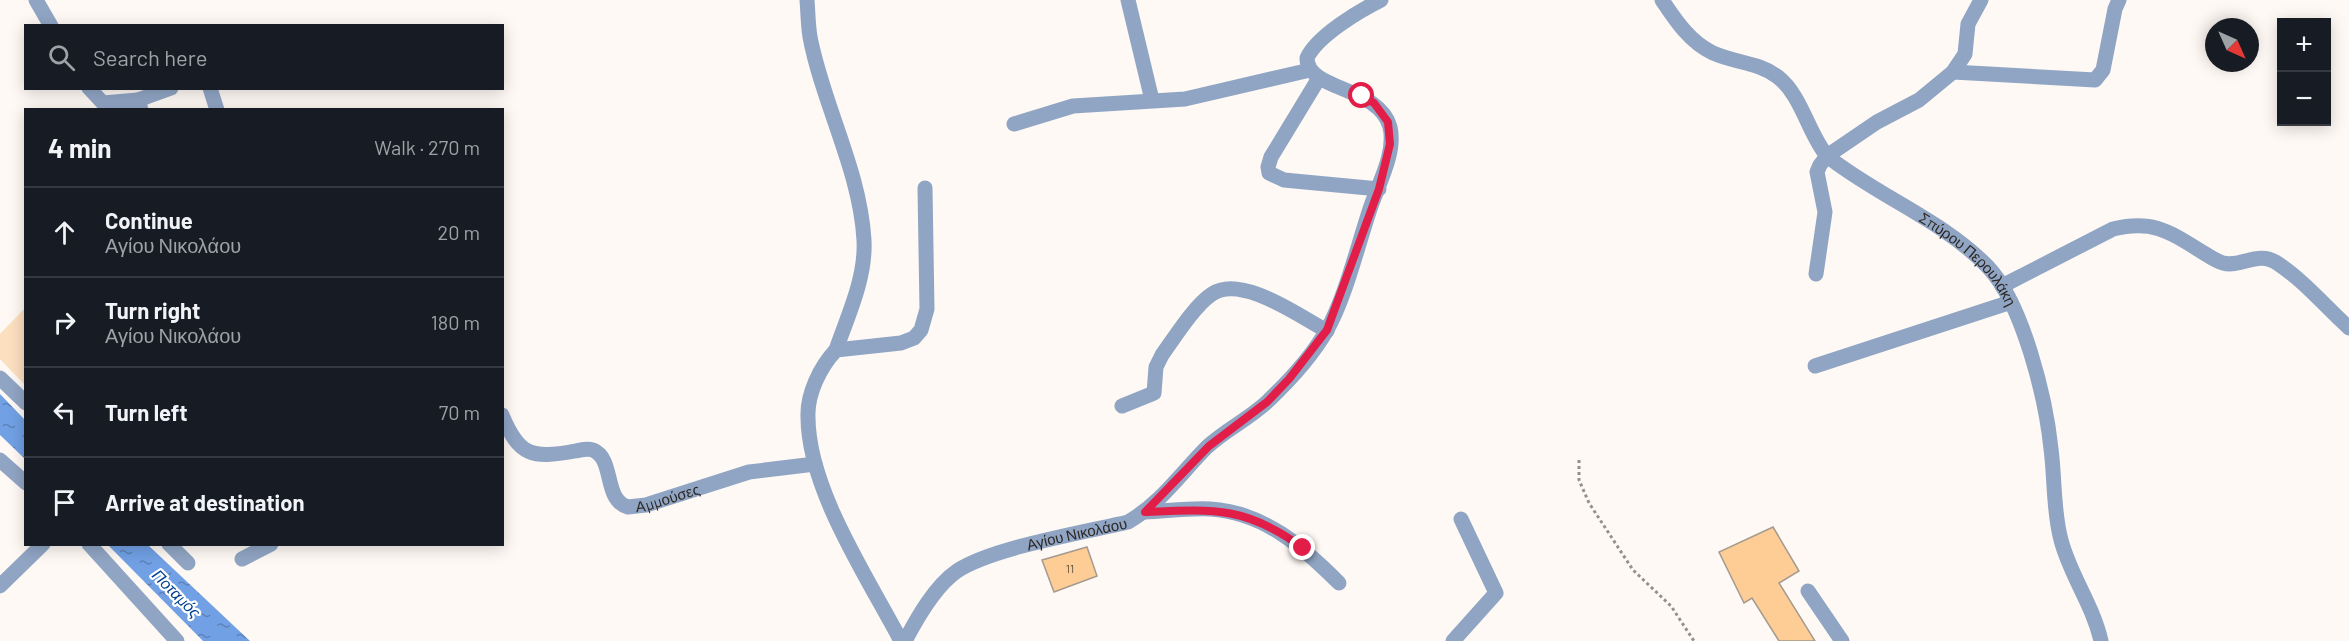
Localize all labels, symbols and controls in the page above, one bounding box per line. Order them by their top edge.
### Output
north arrow [2205,18,2259,72]
map controls [2277,18,2331,126]
button: + [2277,18,2331,72]
search box [24,24,504,90]
icon: search [45,41,78,74]
text: Search here [93,44,207,70]
button: − [2277,72,2331,126]
route start [1348,82,1374,108]
text: 4 min [48,132,112,163]
text: Walk · 270 m [374,135,480,159]
text: Continue [105,207,193,233]
street label: Σπύρου Περουλάκη [1916,208,2020,309]
icon: ahead [48,216,81,249]
text: 20 m [437,220,480,244]
text: Αγίου Νικολάου [105,233,241,257]
text: Turn right [105,297,200,323]
icon: right [48,306,81,339]
text: 180 m [431,310,480,334]
text: Αγίου Νικολάου [105,323,241,347]
icon: left [48,396,81,429]
text: Turn left [105,399,188,425]
text: 70 m [439,400,480,424]
street label: Αμμούσες [635,479,702,515]
icon: arrive [48,486,81,519]
text: Arrive at destination [105,489,304,515]
street label: Αγίου Νικολάου [1025,514,1129,553]
route end [1289,534,1315,560]
house number: 11 [1066,561,1074,575]
water label: Ποταμός [149,565,205,621]

